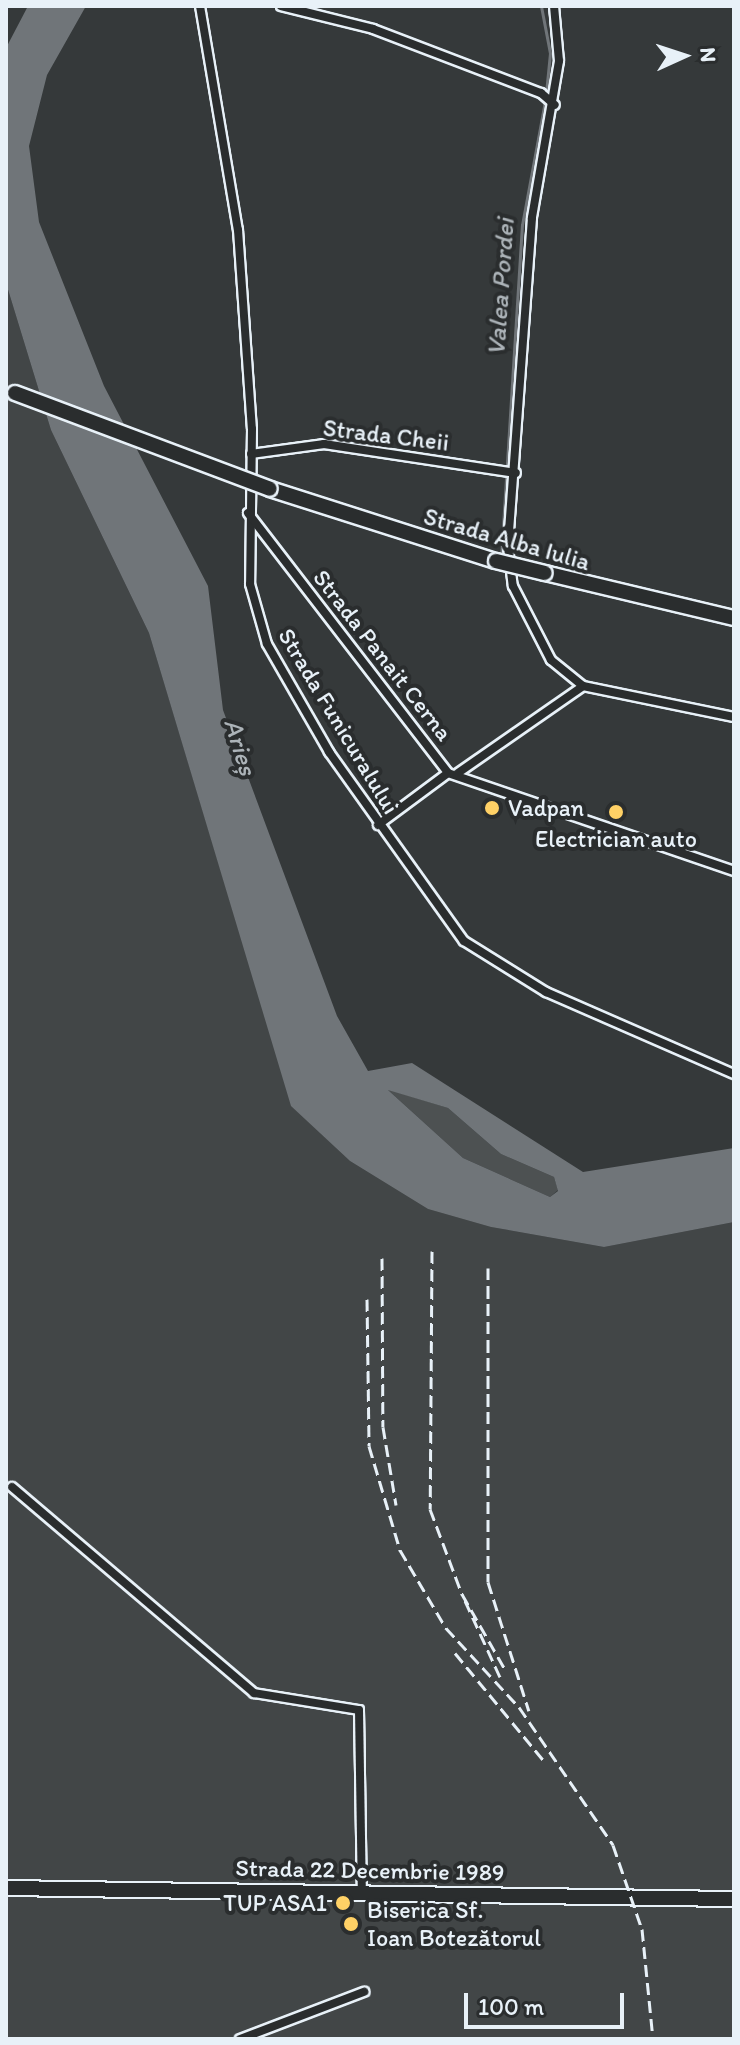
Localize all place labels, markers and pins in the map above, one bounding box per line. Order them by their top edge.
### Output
place label: Vadpan [508,794,584,822]
marker: Vadpan [483,799,501,817]
marker: Electrician auto [607,803,625,821]
place label: Electrician auto [535,825,697,853]
place label: TUP ASA1 [223,1889,327,1917]
marker: TUP ASA1 [334,1894,352,1912]
place label: Biserica Sf. Ioan Botezătorul [367,1896,541,1952]
marker: Biserica Sf. Ioan Botezătorul [342,1915,360,1933]

